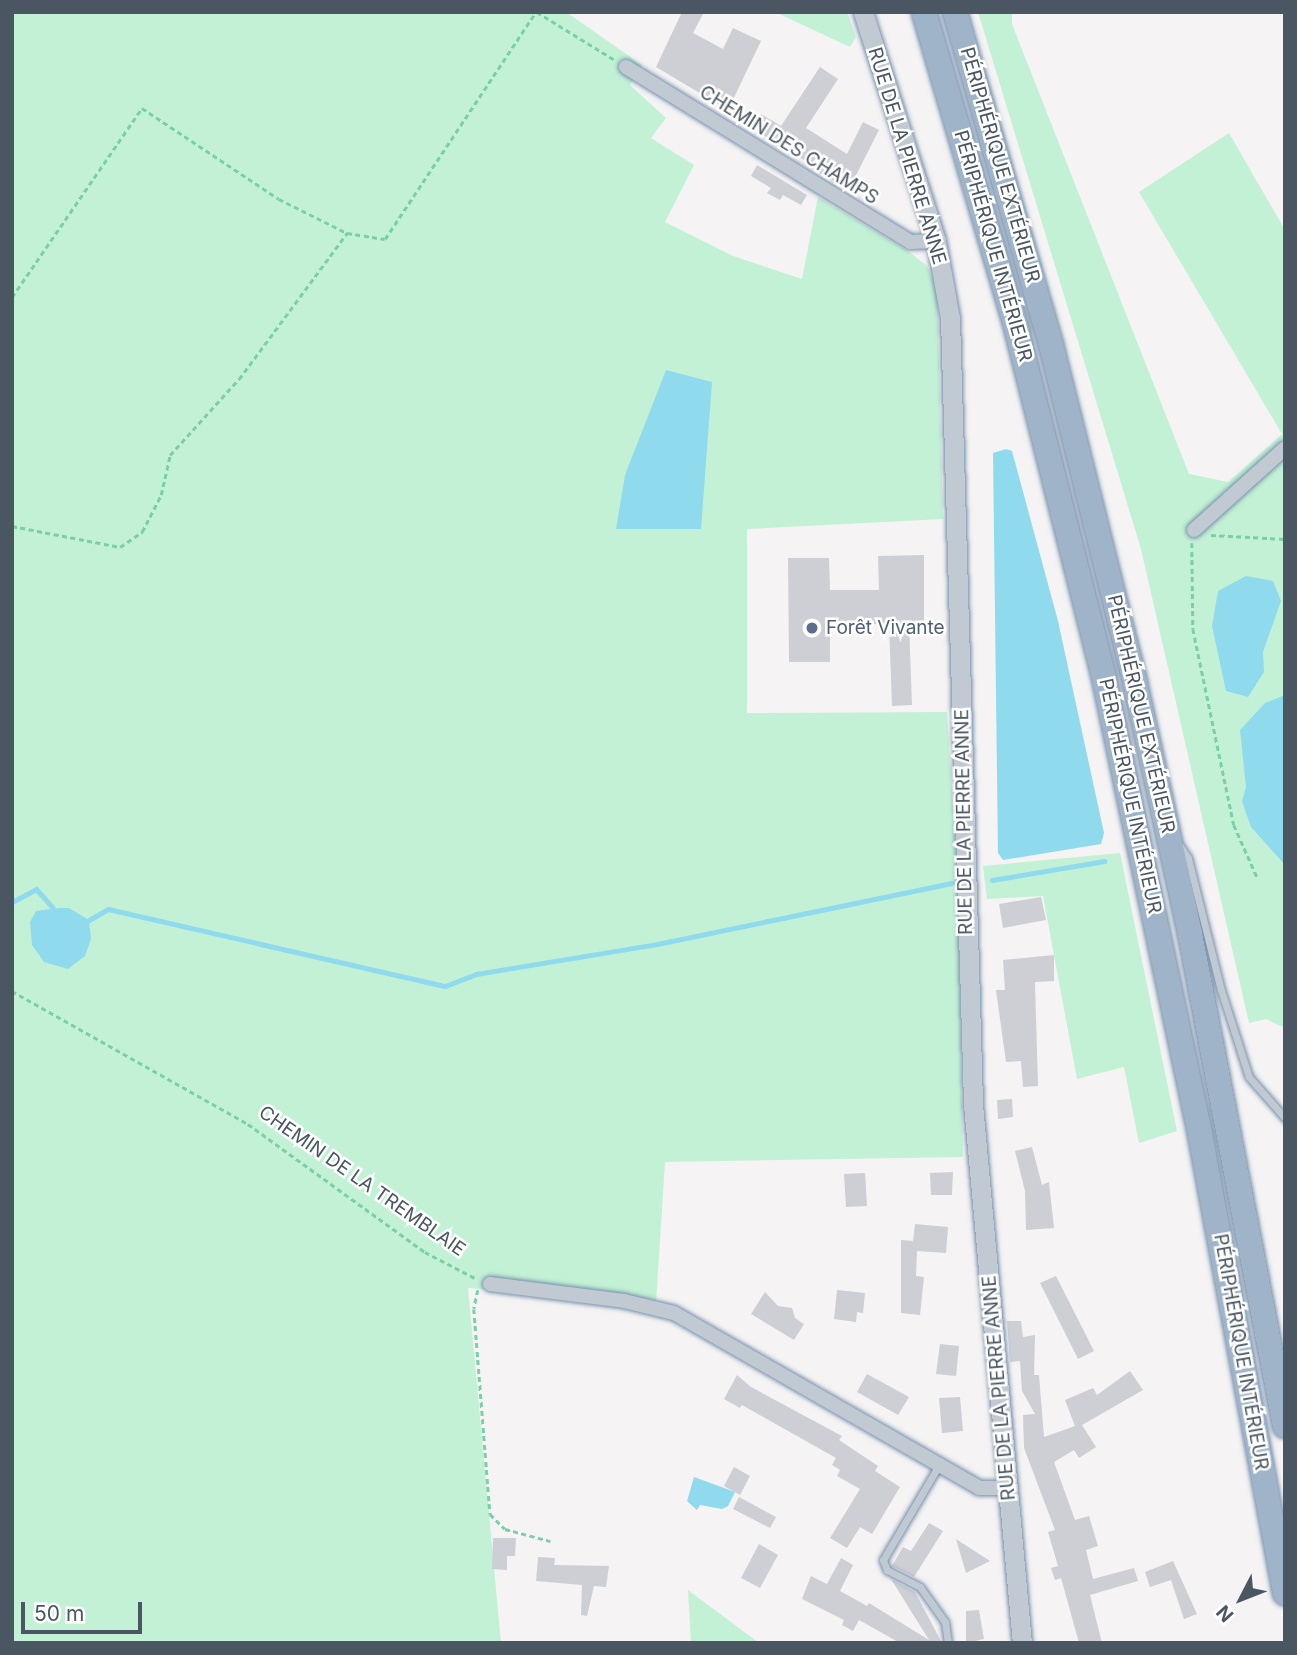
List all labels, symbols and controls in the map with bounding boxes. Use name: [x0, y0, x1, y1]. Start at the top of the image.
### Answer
street label: RUE DE LA PIERRE ANNE: [863, 45, 951, 267]
street label: PÉRIPHÉRIQUE EXTÉRIEUR: [955, 45, 1045, 285]
street label: CHEMIN DES CHAMPS: [695, 81, 883, 209]
street label: PÉRIPHÉRIQUE INTÉRIEUR: [949, 128, 1037, 364]
street label: PÉRIPHÉRIQUE EXTÉRIEUR: [1102, 593, 1180, 835]
place label: Forêt Vivante: [826, 617, 945, 639]
marker: Forêt Vivante: [804, 620, 820, 636]
street label: PÉRIPHÉRIQUE INTÉRIEUR: [1094, 676, 1166, 916]
street label: RUE DE LA PIERRE ANNE: [951, 709, 977, 935]
street label: CHEMIN DE LA TREMBLAIE: [254, 1101, 470, 1261]
street label: PÉRIPHÉRIQUE INTÉRIEUR: [1209, 1232, 1273, 1472]
street label: RUE DE LA PIERRE ANNE: [978, 1275, 1020, 1501]
north arrow: [1206, 1564, 1276, 1634]
scale bar: [24, 1588, 145, 1632]
text: N: [1212, 1600, 1238, 1626]
text: 50 m: [34, 1601, 84, 1626]

